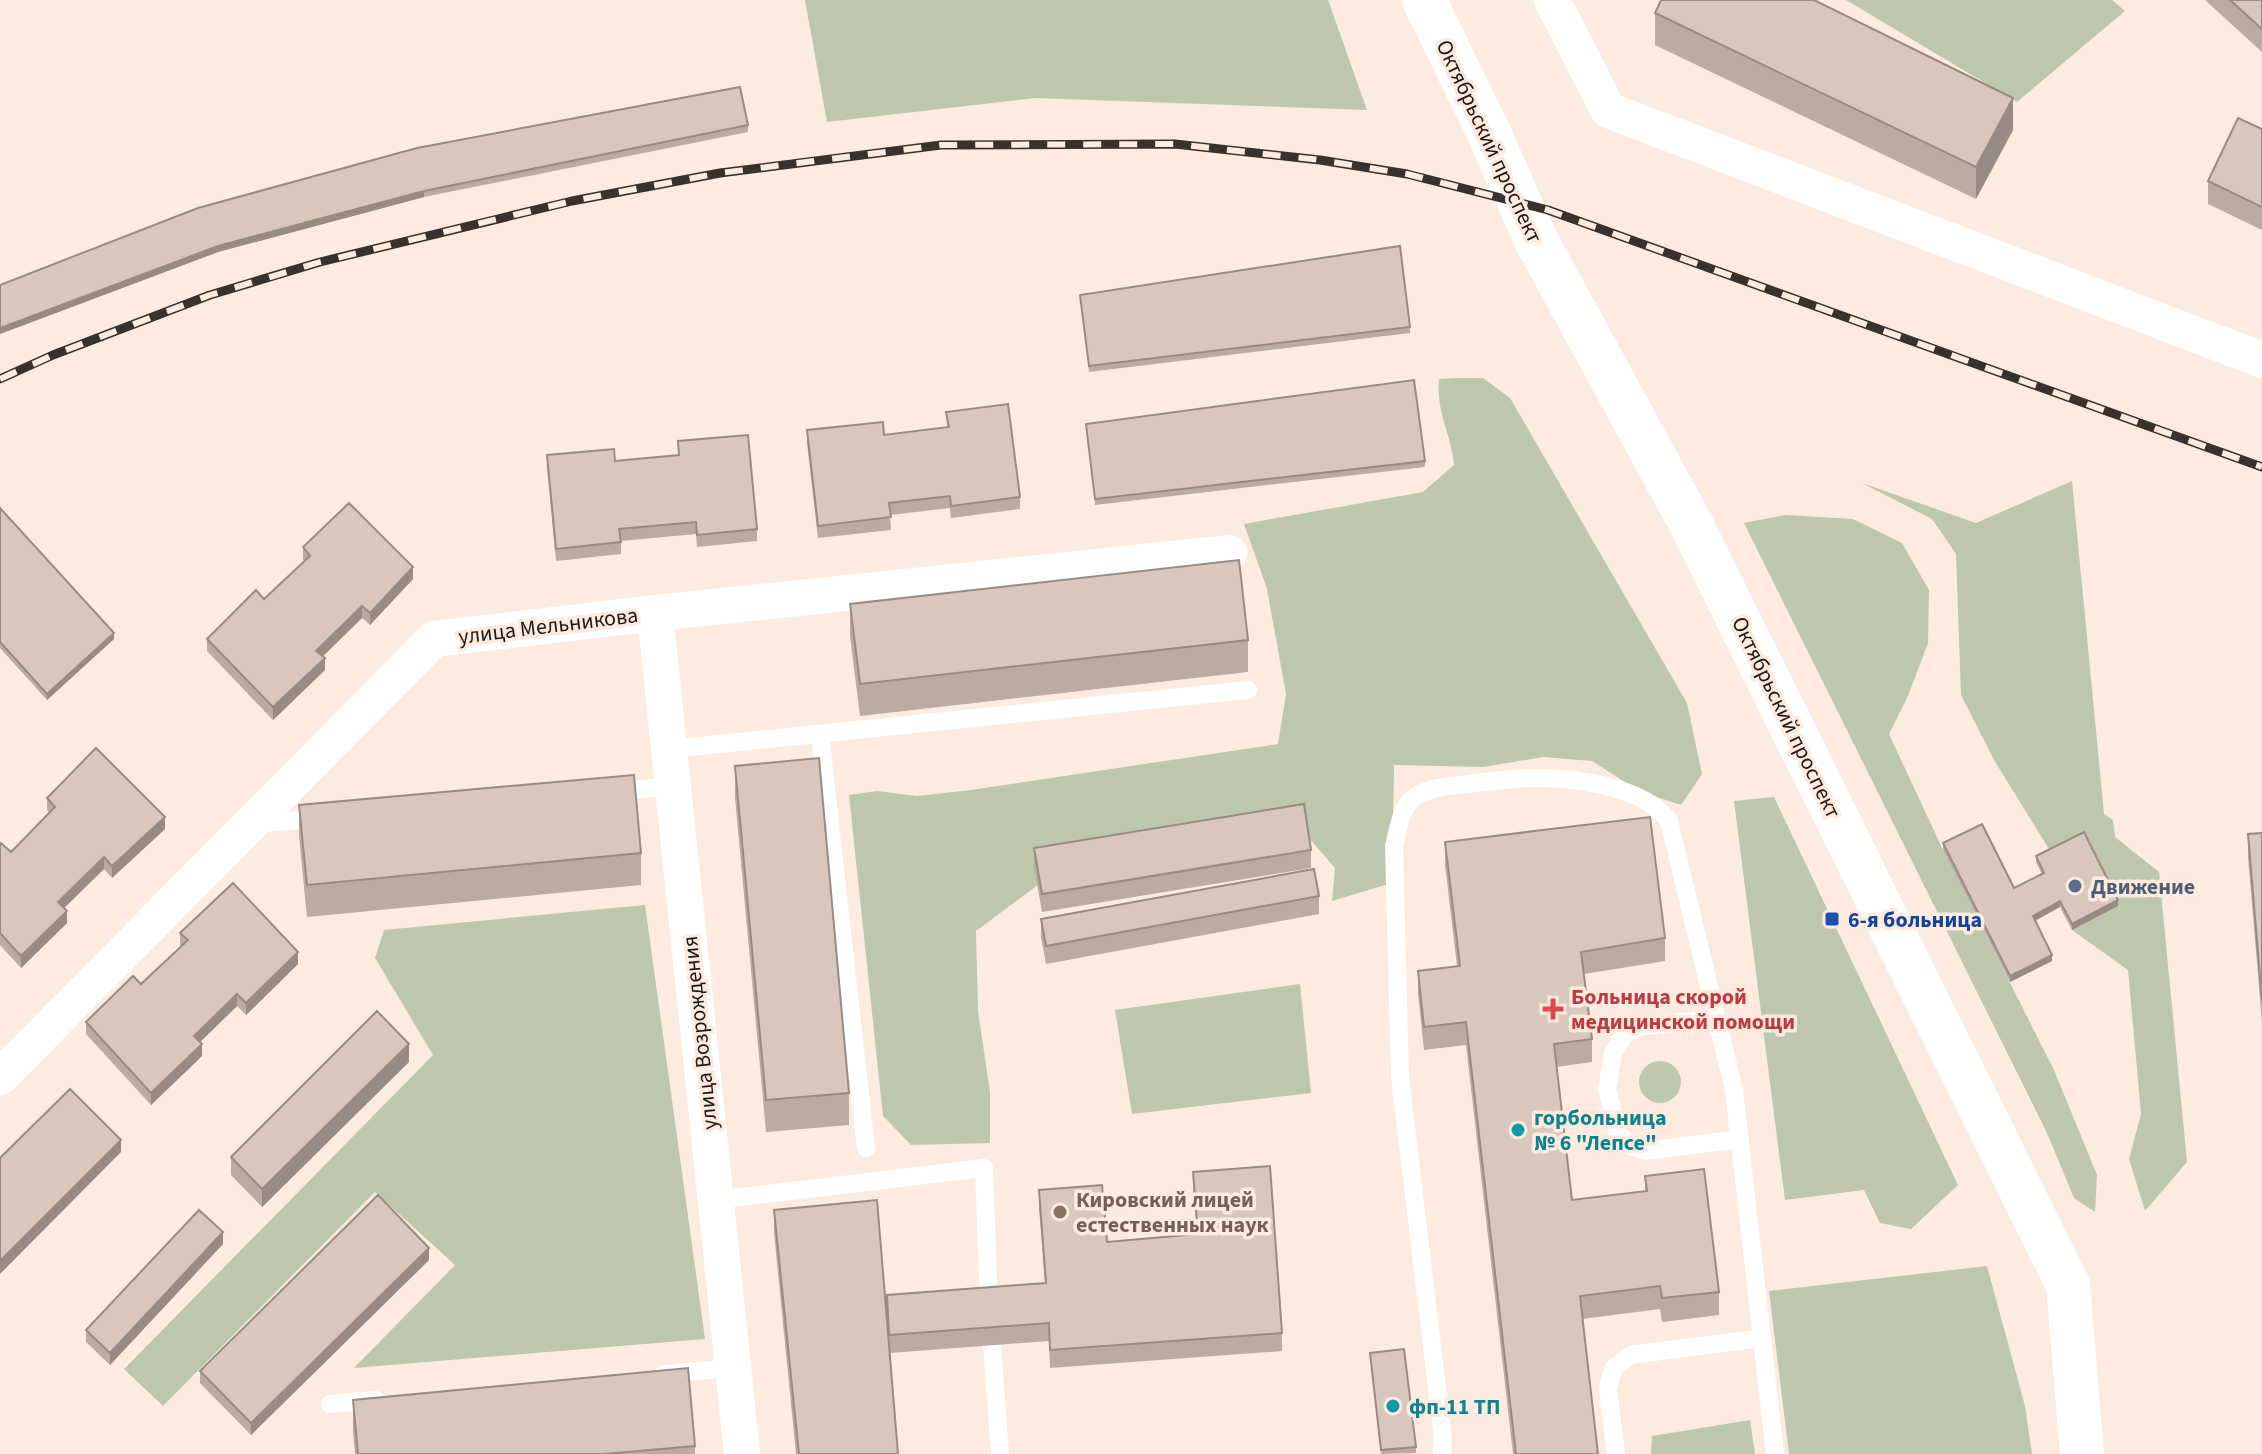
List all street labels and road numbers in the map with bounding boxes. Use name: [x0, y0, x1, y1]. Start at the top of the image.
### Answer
street label: Октябрьский проспект: [1428, 35, 1550, 248]
street label: улица Мельникова: [456, 599, 640, 653]
street label: Октябрьский проспект: [1723, 611, 1849, 824]
street label: улица Возрождения: [674, 934, 726, 1132]

